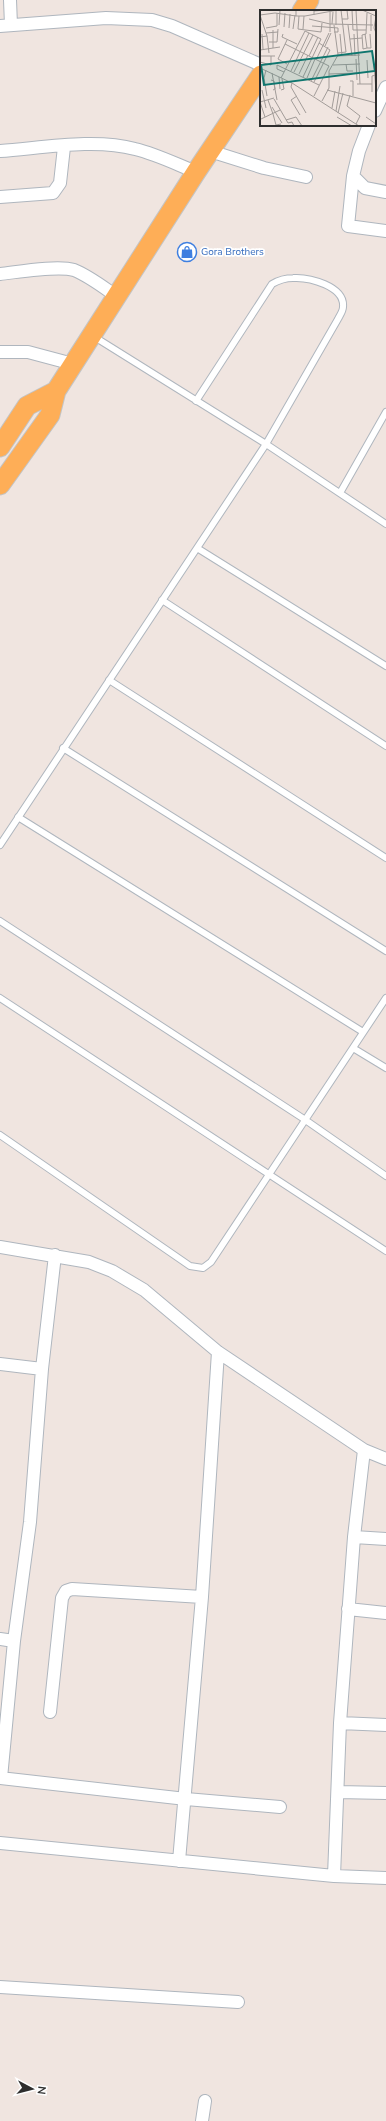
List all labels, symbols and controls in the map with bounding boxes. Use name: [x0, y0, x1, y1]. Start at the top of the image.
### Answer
inset map: [260, 10, 376, 126]
shop icon: Gora Brothers: [176, 241, 198, 263]
place label: Gora Brothers: [201, 245, 264, 259]
north arrow: [12, 2069, 52, 2109]
text: N: [33, 2085, 49, 2095]

